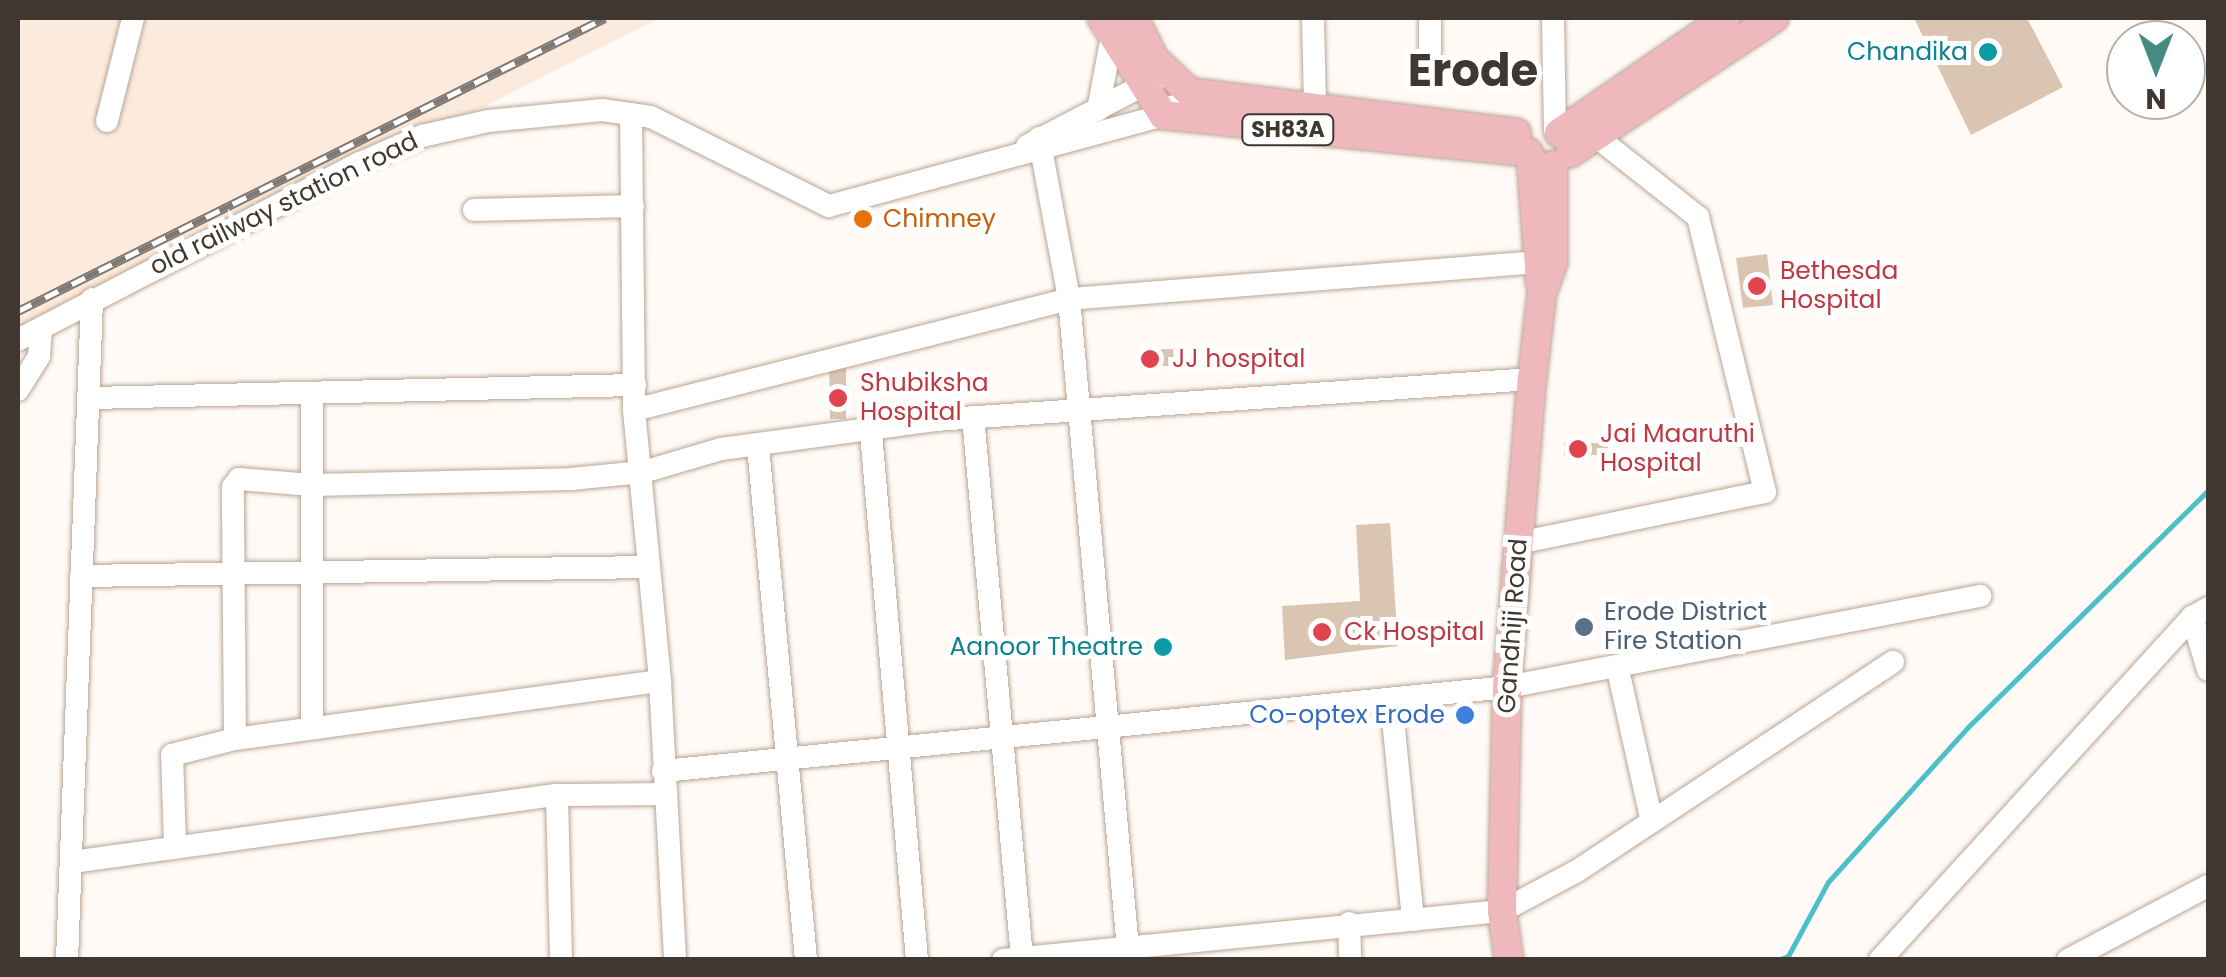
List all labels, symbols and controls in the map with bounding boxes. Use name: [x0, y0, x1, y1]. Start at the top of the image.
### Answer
north arrow: [2106, 20, 2206, 120]
place label: Chandika: [1847, 37, 1968, 67]
marker: Chandika: [1977, 41, 1999, 63]
district label: Erode: [1408, 44, 1538, 98]
text: N: [2145, 79, 2167, 118]
road number: SH83A: [1240, 113, 1336, 147]
street label: old railway station road: [145, 126, 423, 282]
place label: Chimney: [883, 204, 996, 234]
marker: Chimney: [852, 208, 874, 230]
place label: Bethesda Hospital: [1780, 257, 1898, 316]
marker: Bethesda Hospital: [1744, 273, 1770, 299]
place label: JJ hospital: [1172, 344, 1305, 374]
marker: JJ hospital: [1137, 346, 1163, 372]
place label: Shubiksha Hospital: [860, 369, 989, 428]
marker: Shubiksha Hospital: [825, 385, 851, 411]
place label: Jai Maaruthi Hospital: [1600, 420, 1755, 479]
marker: Jai Maaruthi Hospital: [1565, 436, 1591, 462]
street label: Gandhiji Road: [1492, 537, 1534, 715]
place label: Erode District Fire Station: [1604, 598, 1767, 657]
marker: Erode District Fire Station: [1573, 616, 1595, 638]
place label: Ck Hospital: [1344, 617, 1484, 647]
marker: Ck Hospital: [1309, 619, 1335, 645]
place label: Aanoor Theatre: [949, 632, 1143, 662]
marker: Aanoor Theatre: [1152, 636, 1174, 658]
place label: Co-optex Erode: [1249, 700, 1445, 730]
marker: Co-optex Erode: [1454, 704, 1476, 726]

